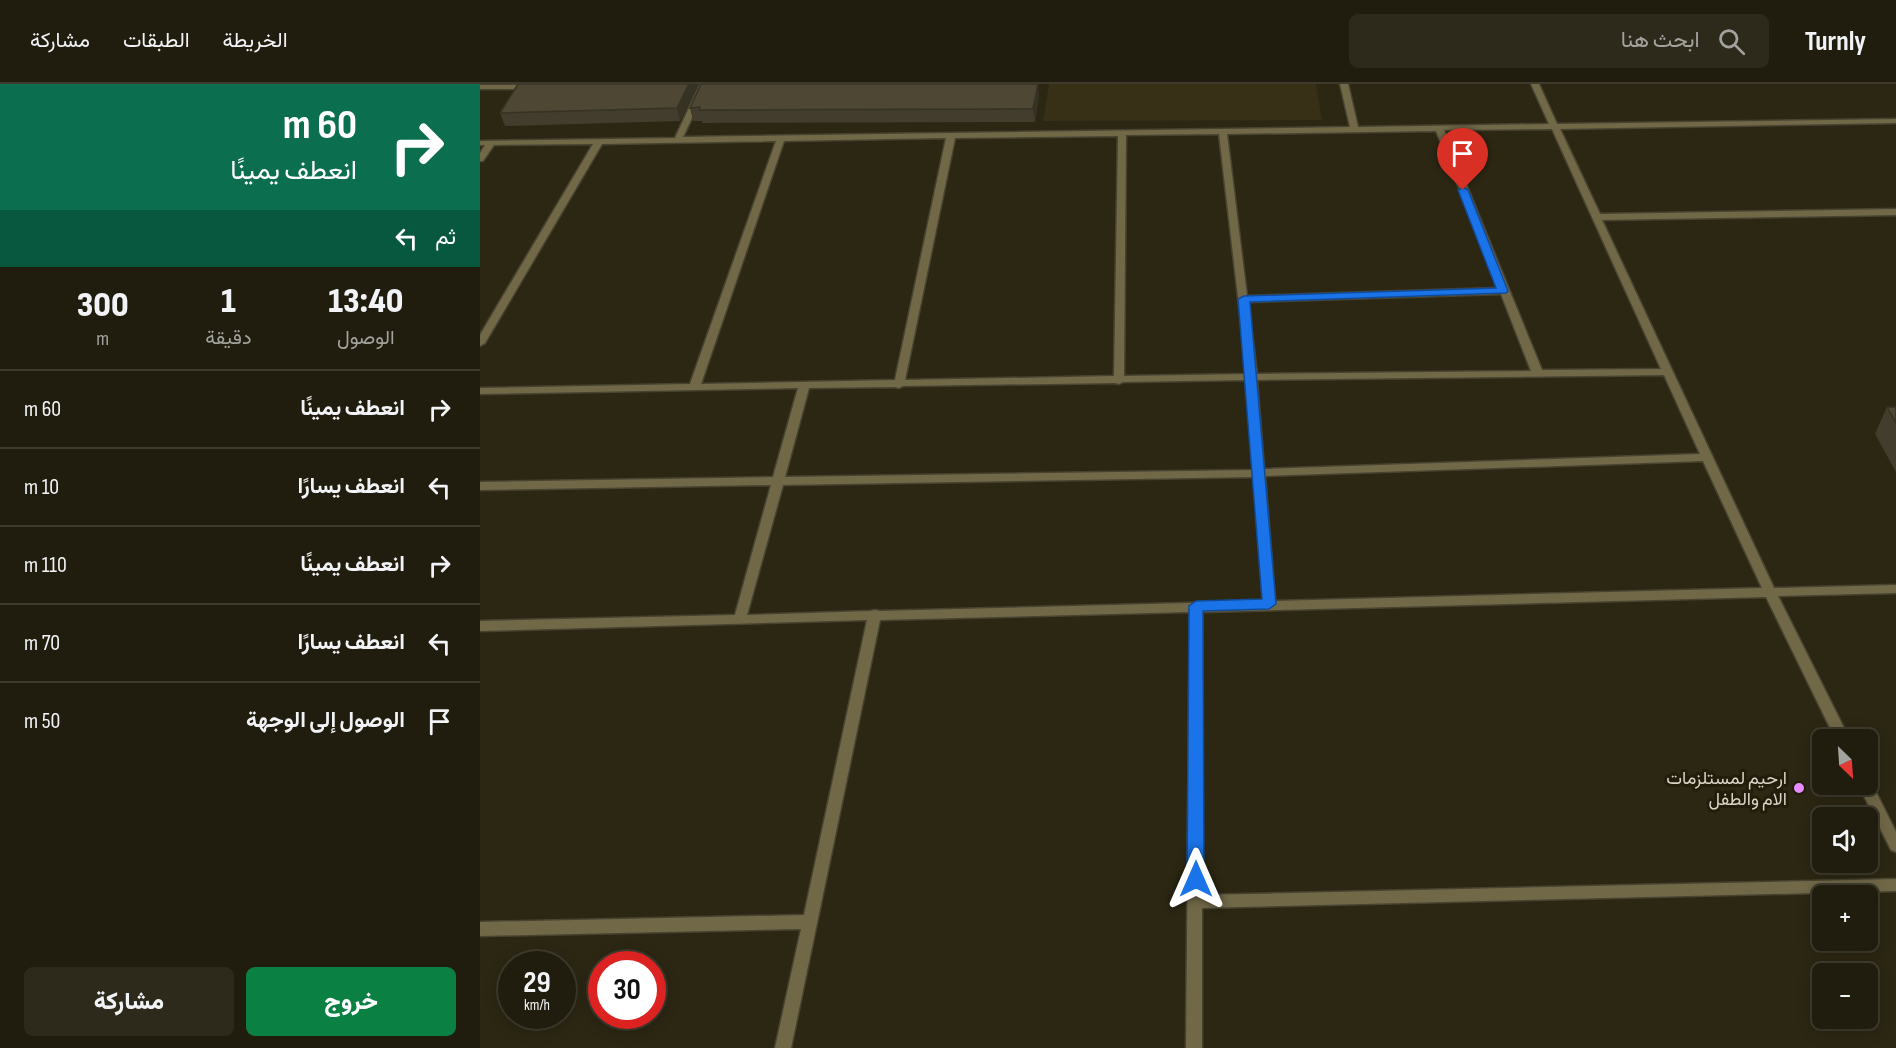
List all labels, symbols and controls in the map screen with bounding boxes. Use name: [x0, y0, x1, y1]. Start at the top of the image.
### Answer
search box: [1349, 14, 1769, 68]
icon: search: [1715, 25, 1748, 58]
text: Turnly: [1805, 25, 1866, 58]
text: ابحث هنا: [1621, 27, 1700, 54]
text: مشاركة: [30, 28, 90, 53]
text: الطبقات: [123, 28, 190, 53]
text: الخريطة: [223, 28, 288, 53]
text: 60 m: [283, 100, 357, 151]
icon: right: [378, 108, 456, 186]
pin: [1437, 128, 1488, 190]
icon: arrive: [1446, 137, 1479, 170]
text: انعطف يمينًا: [230, 155, 357, 187]
icon: left: [390, 222, 423, 255]
text: ثم: [435, 224, 456, 251]
text: 1: [221, 280, 236, 323]
text: 13:40: [328, 280, 403, 323]
text: 300: [77, 284, 129, 327]
text: دقيقة: [205, 326, 252, 350]
text: الوصول: [337, 326, 395, 350]
text: m: [96, 327, 109, 351]
icon: right: [423, 393, 456, 426]
text: انعطف يمينًا: [300, 395, 405, 422]
text: 60 m: [24, 396, 61, 423]
icon: left: [423, 471, 456, 504]
text: انعطف يسارًا: [297, 473, 405, 500]
text: 10 m: [24, 474, 59, 501]
icon: right: [423, 549, 456, 582]
text: انعطف يمينًا: [300, 551, 405, 578]
text: 110 m: [24, 552, 67, 579]
icon: left: [423, 627, 456, 660]
text: انعطف يسارًا: [297, 629, 405, 656]
text: 70 m: [24, 630, 60, 657]
icon: arrive: [423, 705, 456, 738]
text: الوصول إلى الوجهة: [246, 707, 405, 734]
text: 50 m: [24, 708, 60, 735]
north arrow: [1812, 729, 1878, 795]
map controls: [1812, 729, 1878, 1029]
place label: ارحيم لمستلزمات الام والطفل: [1666, 768, 1787, 811]
marker: ارحيم لمستلزمات الام والطفل: [1792, 781, 1806, 795]
button: sound: [1812, 807, 1878, 873]
position arrow: [1164, 847, 1228, 911]
button: +: [1812, 885, 1878, 951]
speed limit sign: 30: [588, 951, 666, 1029]
button: −: [1812, 963, 1878, 1029]
text: 29: [523, 965, 551, 1001]
button: مشاركة: [24, 967, 234, 1036]
button: خروج: [246, 967, 456, 1036]
text: km/h: [524, 996, 550, 1015]

